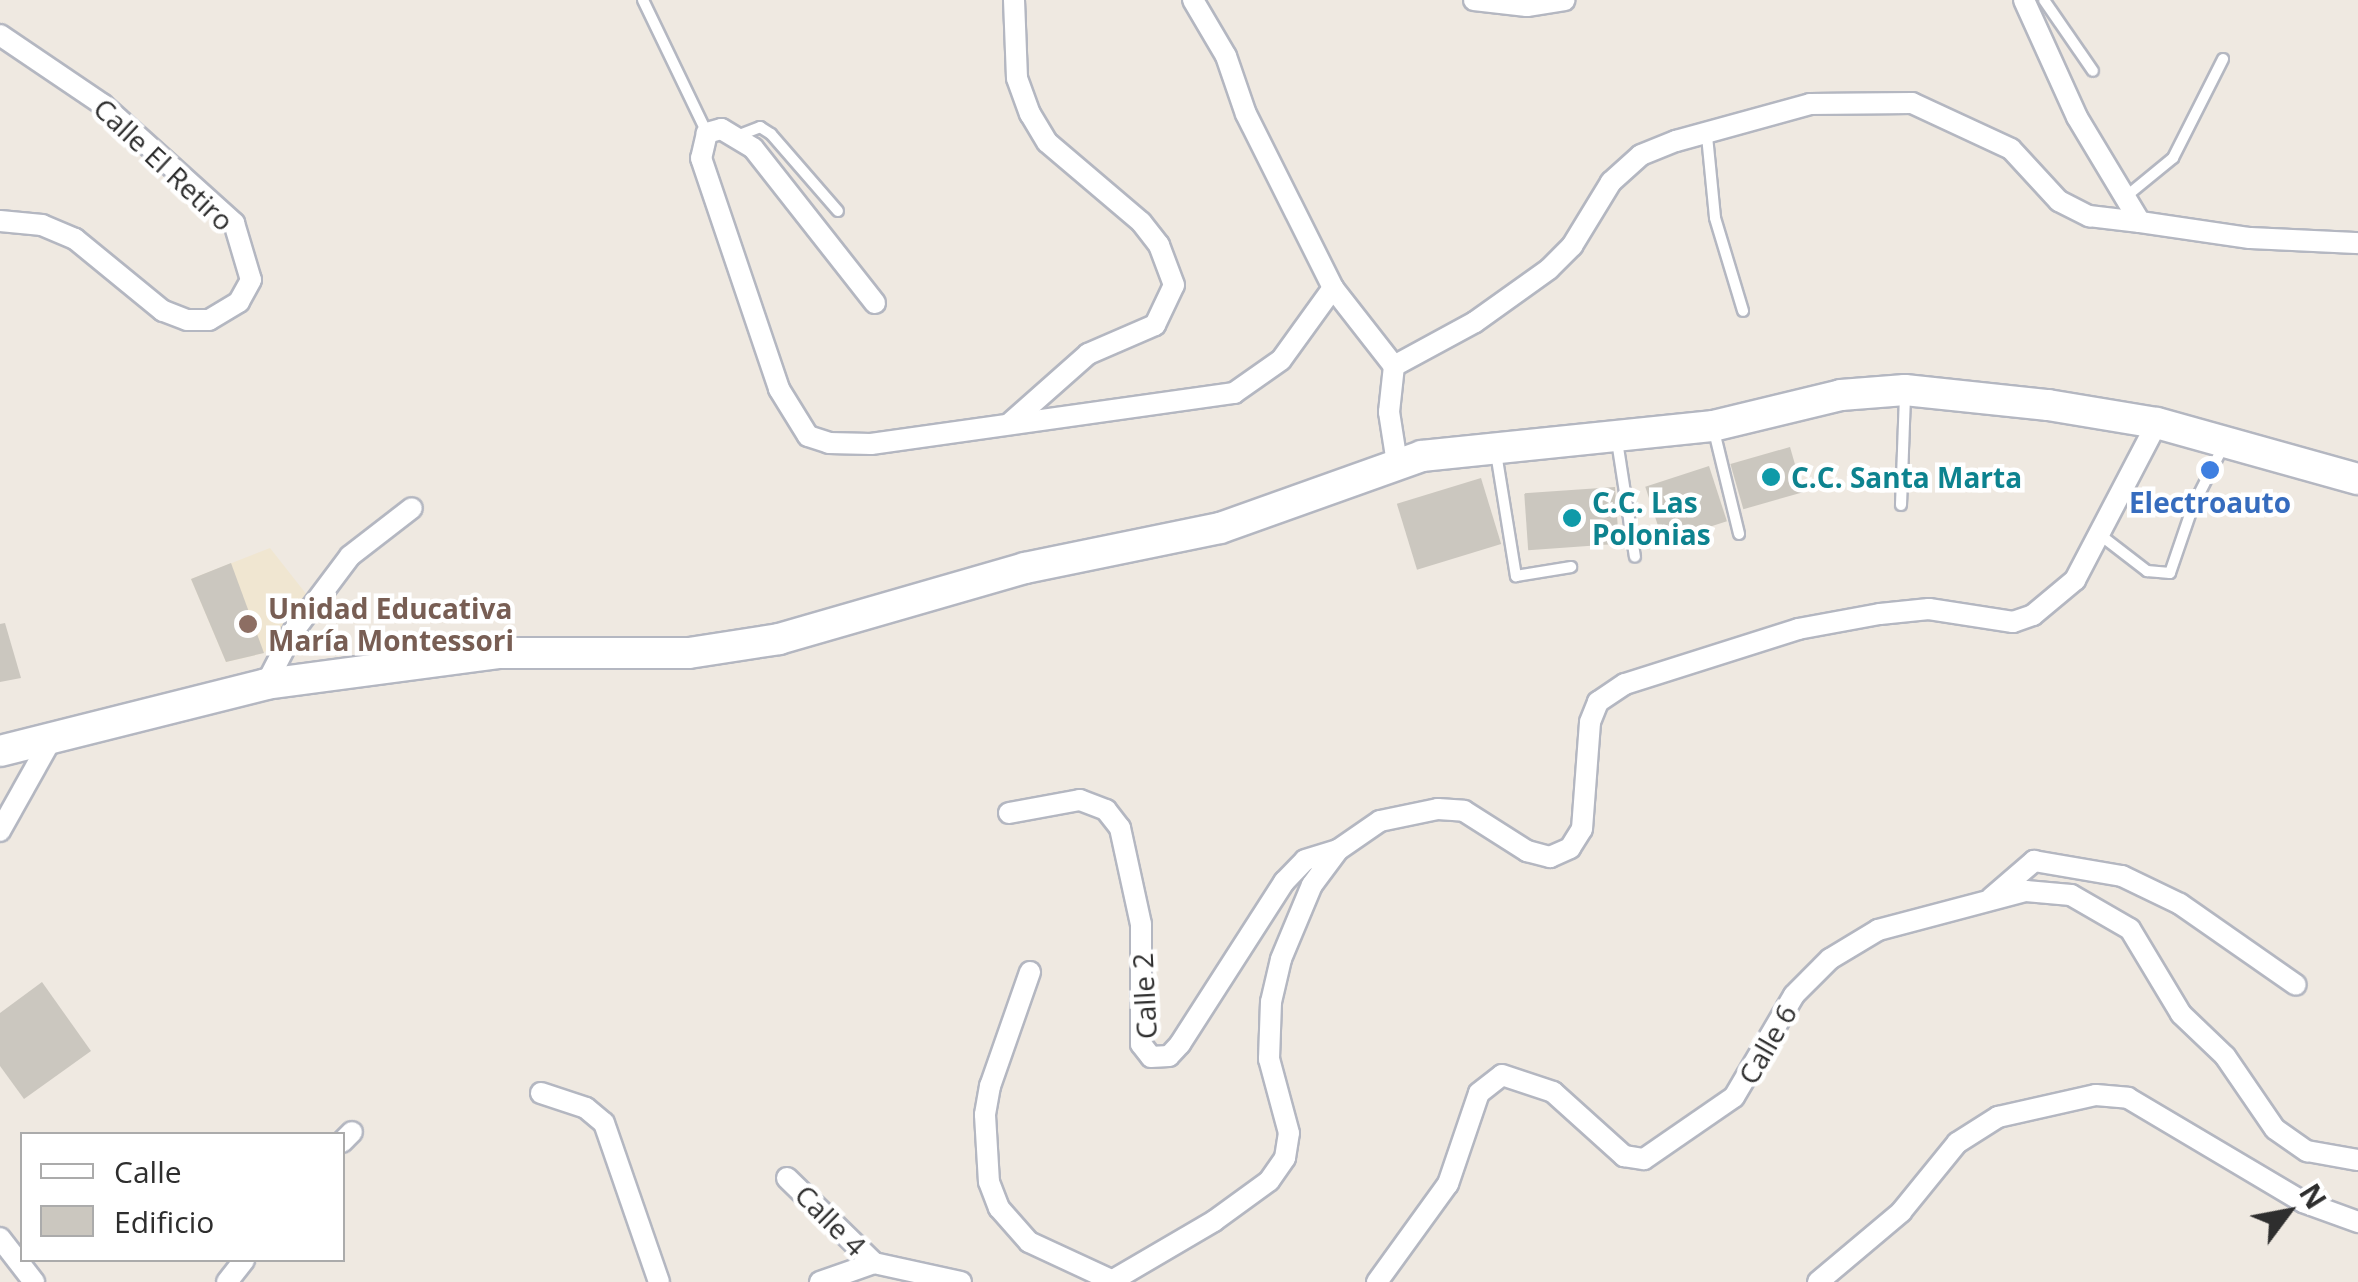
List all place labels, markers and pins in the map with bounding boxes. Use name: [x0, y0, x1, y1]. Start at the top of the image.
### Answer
marker: Electroauto: [2199, 459, 2221, 481]
place label: C.C. Santa Marta: [1791, 460, 2022, 494]
marker: C.C. Santa Marta: [1760, 466, 1782, 488]
place label: C.C. Las Polonias: [1592, 485, 1711, 551]
place label: Electroauto: [2129, 485, 2291, 519]
marker: C.C. Las Polonias: [1561, 507, 1583, 529]
place label: Unidad Educativa María Montessori: [268, 591, 514, 657]
marker: Unidad Educativa María Montessori: [237, 613, 259, 635]

